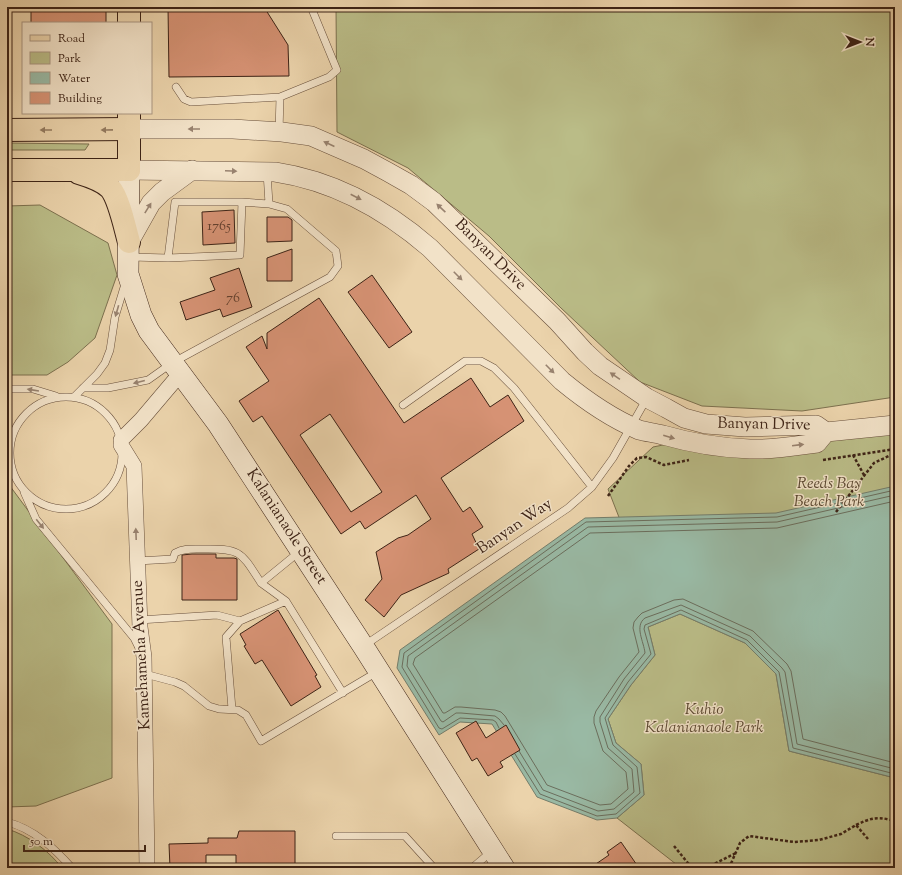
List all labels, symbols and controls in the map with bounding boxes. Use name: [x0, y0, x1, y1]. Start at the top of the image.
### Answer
legend: [22, 22, 152, 114]
north arrow: [840, 22, 880, 62]
text: Road: [58, 30, 85, 48]
text: N: [861, 37, 877, 47]
text: Park: [58, 50, 81, 68]
text: Water: [58, 70, 91, 88]
text: Building: [58, 90, 102, 108]
one-way arrow: [101, 126, 113, 133]
one-way arrow: [187, 126, 200, 132]
one-way arrow: [39, 127, 52, 133]
one-way arrow: [323, 141, 334, 147]
one-way arrow: [225, 168, 238, 174]
one-way arrow: [350, 194, 362, 200]
one-way arrow: [144, 203, 152, 213]
one-way arrow: [436, 203, 446, 213]
street label: Banyan Drive: [449, 214, 531, 296]
house number: 1765: [207, 217, 231, 237]
one-way arrow: [454, 271, 463, 281]
house number: 76: [226, 289, 240, 309]
one-way arrow: [114, 306, 120, 318]
one-way arrow: [545, 364, 555, 374]
one-way arrow: [610, 372, 620, 380]
one-way arrow: [133, 380, 145, 386]
one-way arrow: [27, 387, 39, 393]
street label: Banyan Drive: [717, 413, 811, 437]
one-way arrow: [663, 434, 675, 440]
one-way arrow: [792, 442, 804, 448]
street label: Kalanianaole Street: [240, 465, 332, 590]
park label: Reeds Bay Beach Park: [794, 473, 864, 514]
street label: Banyan Way: [473, 493, 557, 561]
one-way arrow: [36, 519, 45, 530]
one-way arrow: [133, 528, 140, 540]
street label: Kamehameha Avenue: [127, 579, 157, 731]
park label: Kuhio Kalanianaole Park: [645, 699, 763, 740]
scale bar: [24, 827, 145, 853]
text: 50 m: [29, 833, 53, 851]

